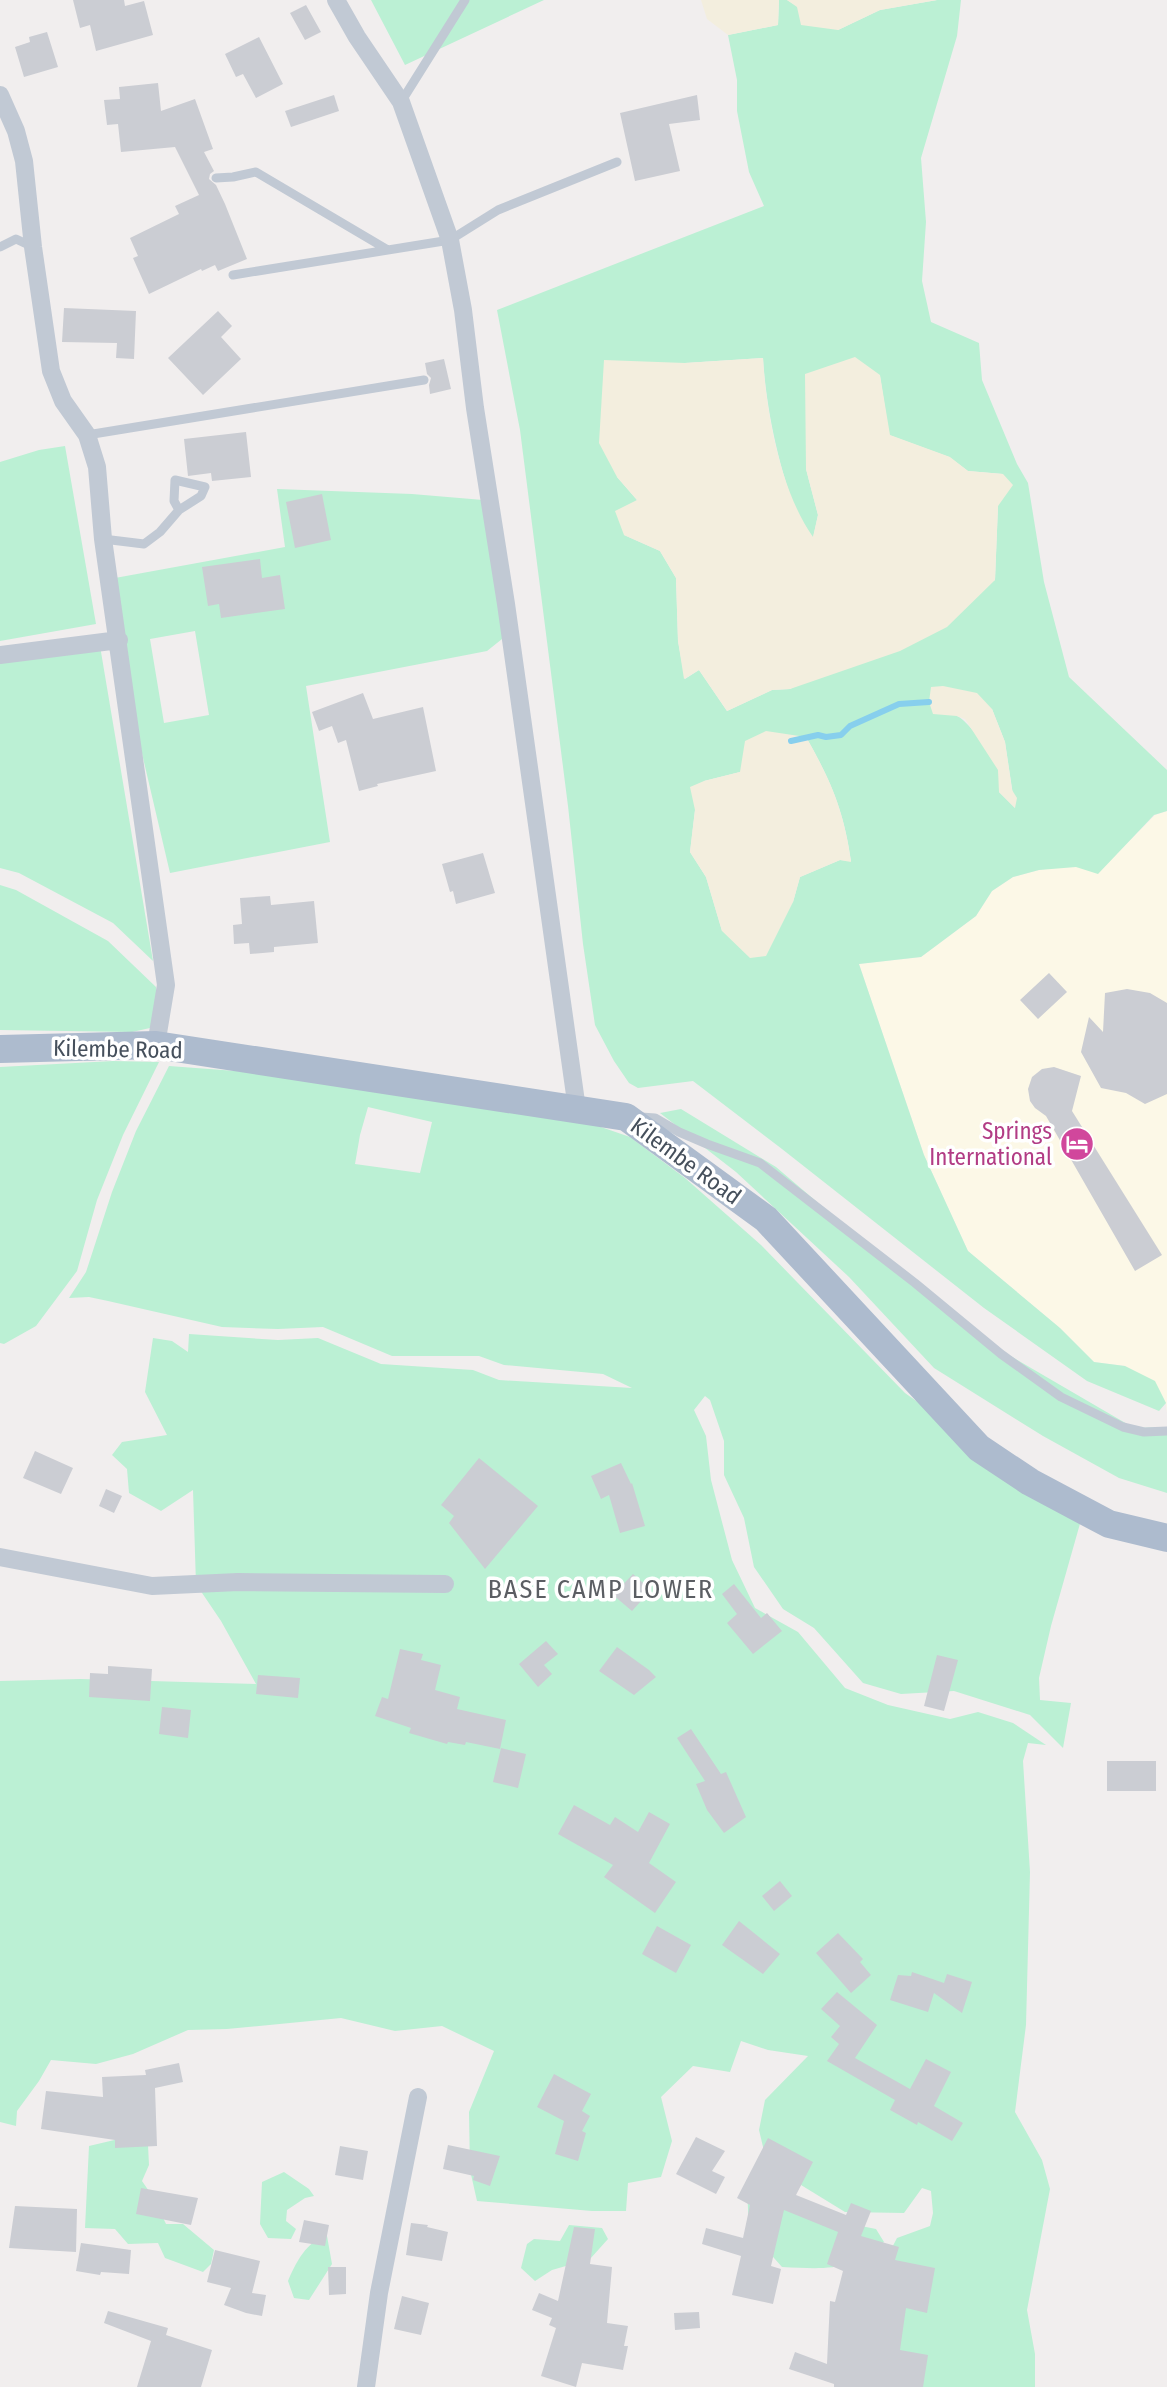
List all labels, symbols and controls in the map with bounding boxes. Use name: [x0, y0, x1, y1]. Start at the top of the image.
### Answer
street label: Kilembe Road: [53, 1034, 183, 1064]
street label: Kilembe Road: [625, 1112, 747, 1210]
place label: Springs International: [929, 1117, 1052, 1171]
hotel icon: Springs International: [1058, 1125, 1096, 1163]
district label: BASE CAMP LOWER: [488, 1574, 714, 1605]

